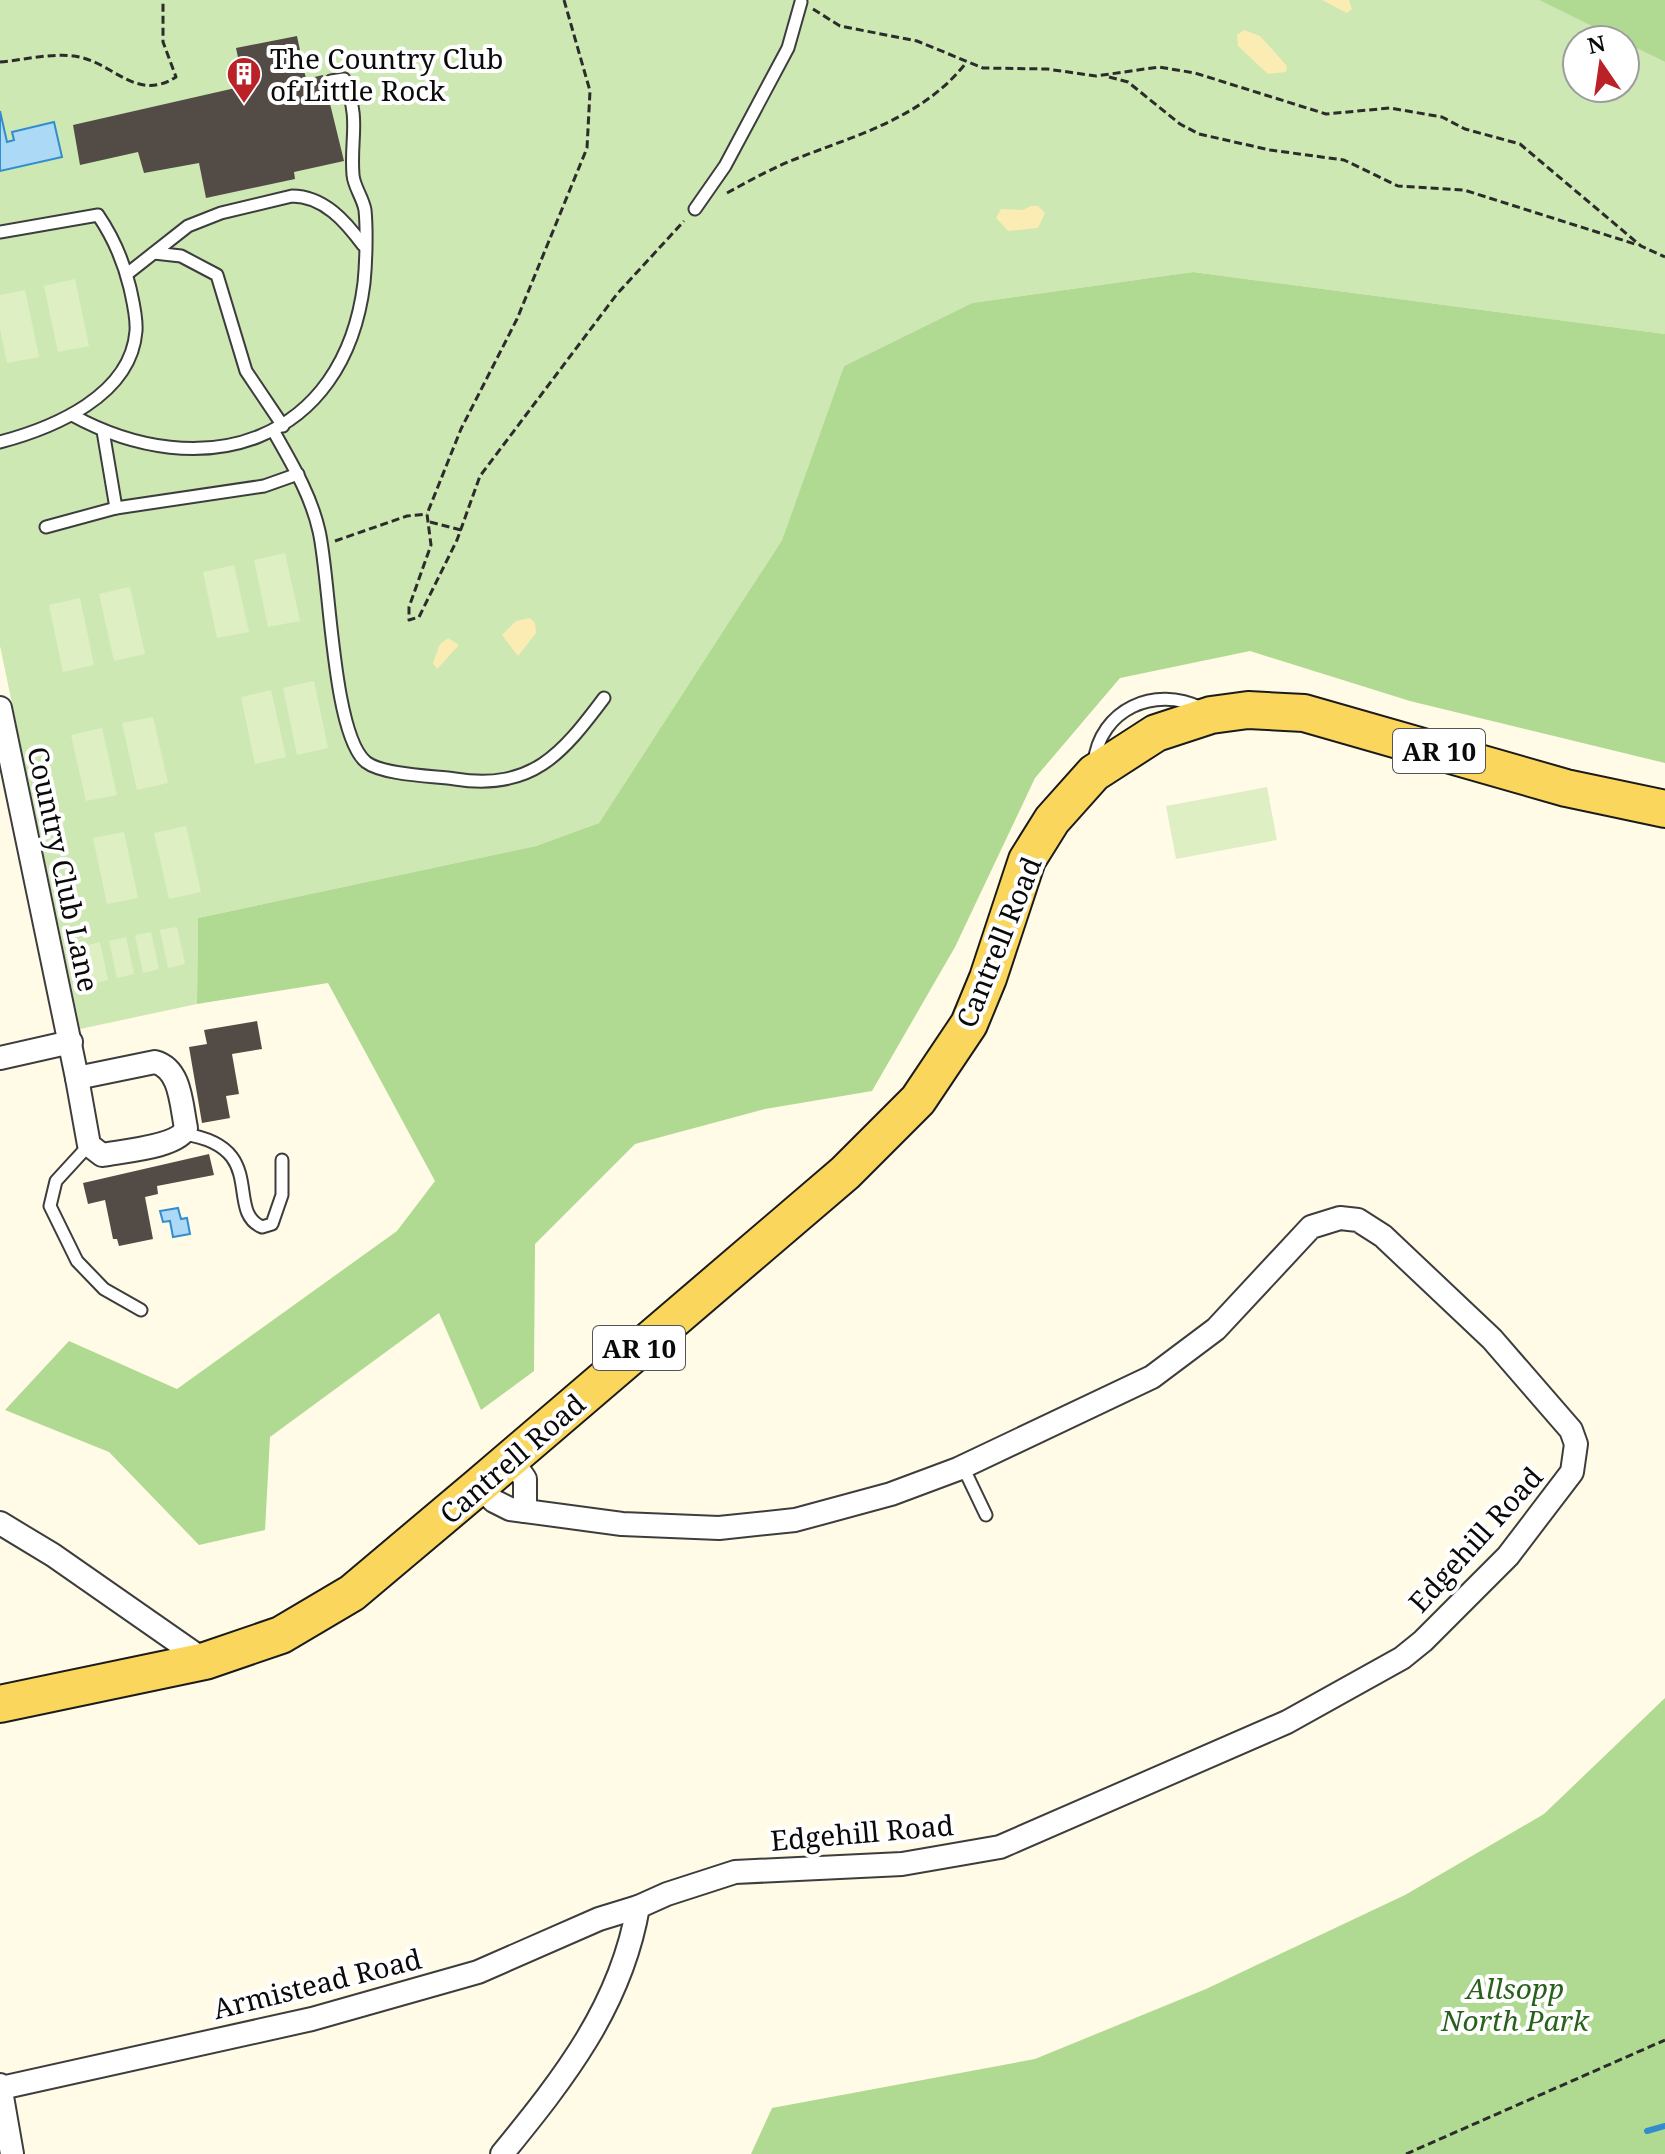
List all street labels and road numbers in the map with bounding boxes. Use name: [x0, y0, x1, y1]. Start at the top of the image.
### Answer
road number: AR 10: [1393, 729, 1485, 773]
street label: Country Club Lane: [19, 743, 109, 995]
street label: Cantrell Road: [946, 851, 1050, 1033]
road number: AR 10: [593, 1326, 685, 1370]
street label: Cantrell Road: [431, 1384, 593, 1532]
street label: Edgehill Road: [1399, 1458, 1551, 1620]
street label: Edgehill Road: [769, 1805, 955, 1859]
street label: Armistead Road: [209, 1939, 425, 2027]

